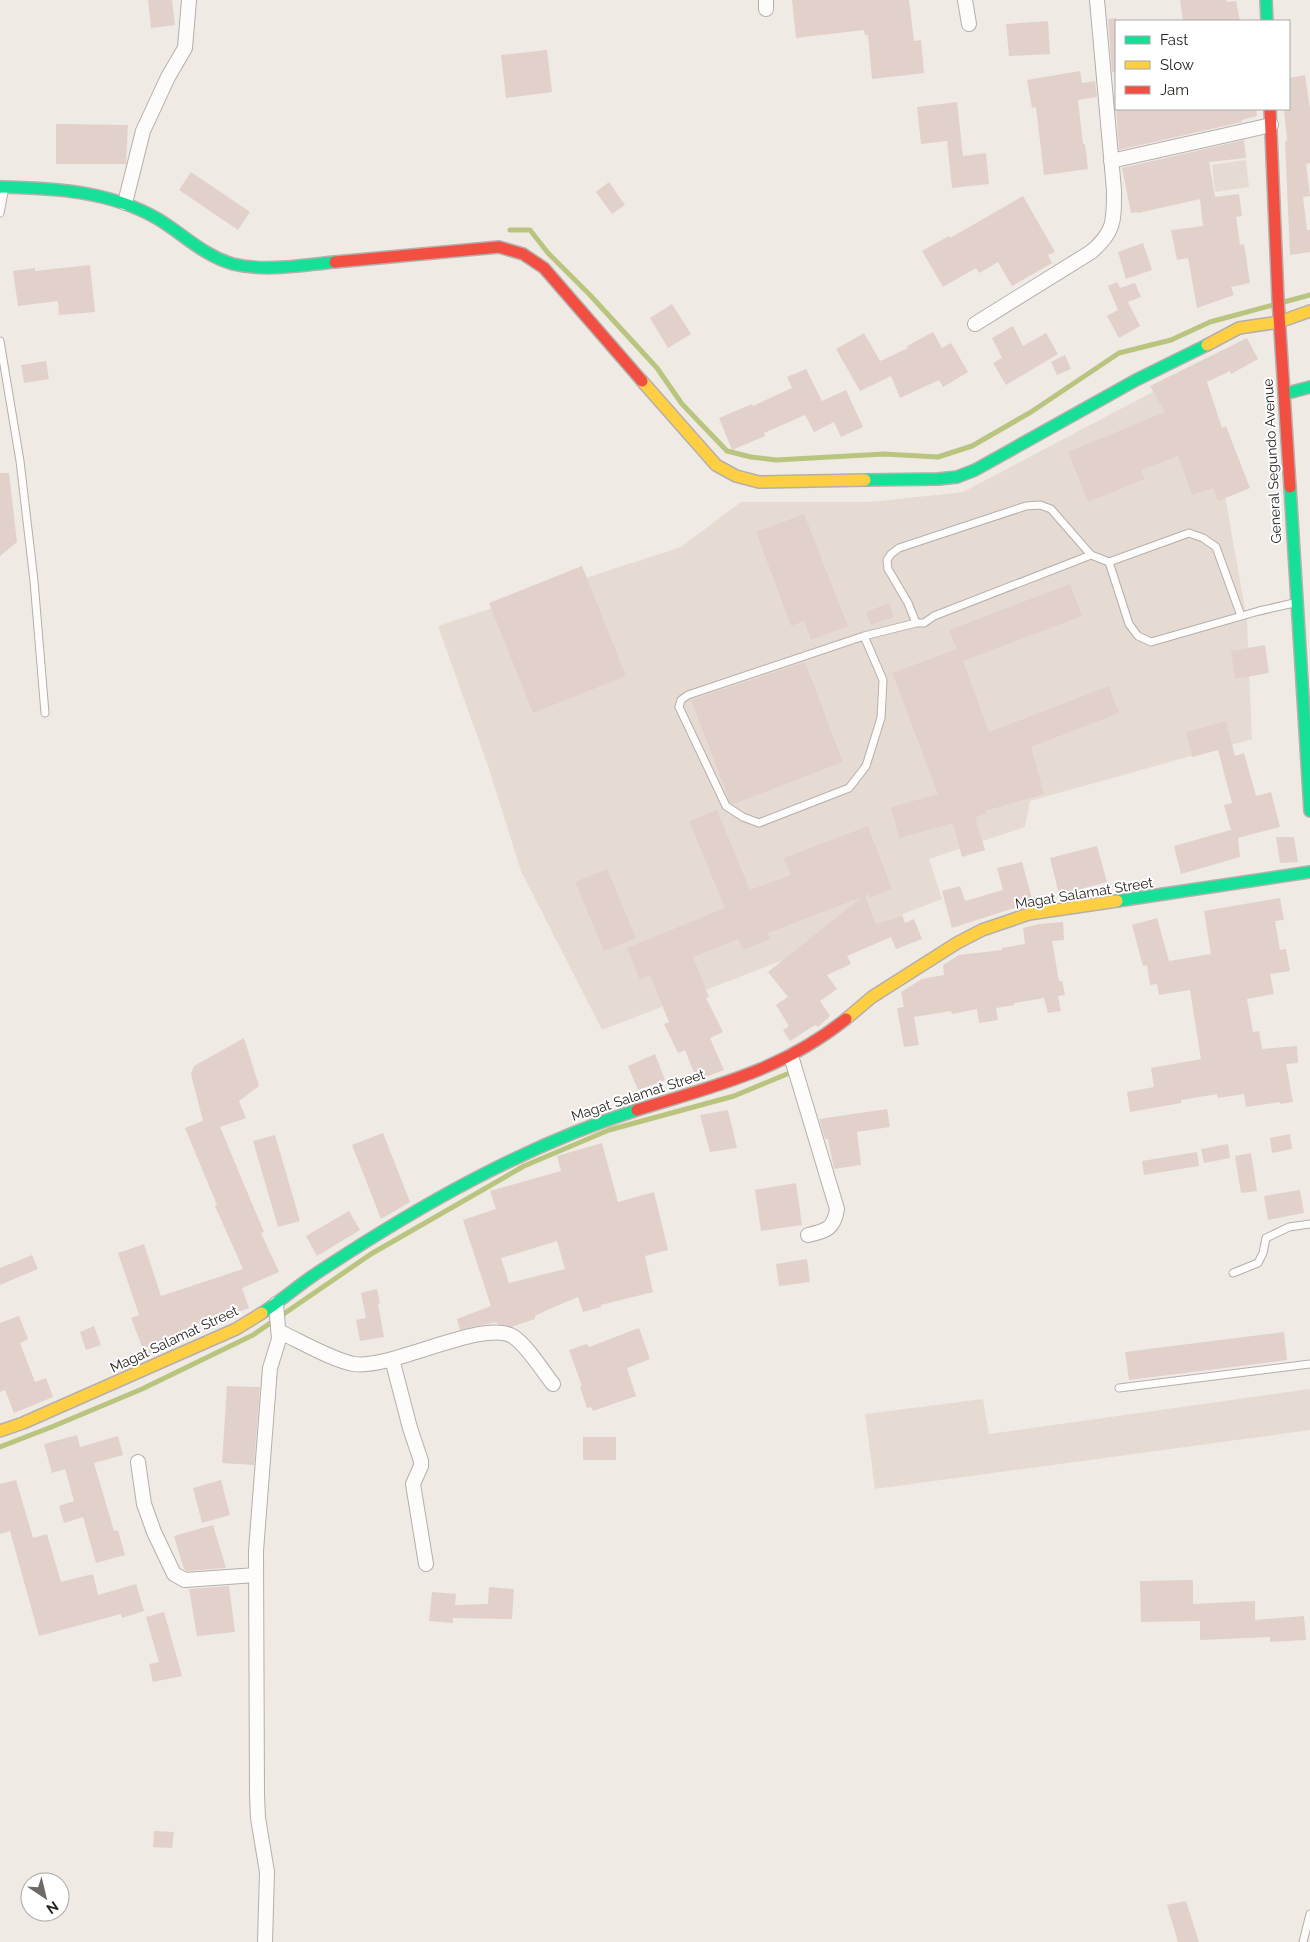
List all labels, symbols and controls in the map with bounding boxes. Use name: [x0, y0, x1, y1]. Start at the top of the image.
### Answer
legend: [1115, 20, 1290, 110]
text: Fast: [1160, 31, 1188, 49]
text: Slow: [1160, 56, 1194, 74]
text: Jam: [1160, 81, 1189, 99]
street label: General Segundo Avenue: [1260, 378, 1284, 544]
street label: Magat Salamat Street: [1014, 874, 1154, 912]
street label: Magat Salamat Street: [569, 1066, 707, 1124]
street label: Magat Salamat Street: [107, 1302, 241, 1376]
north arrow: [20, 1872, 70, 1922]
text: N: [43, 1898, 61, 1917]

